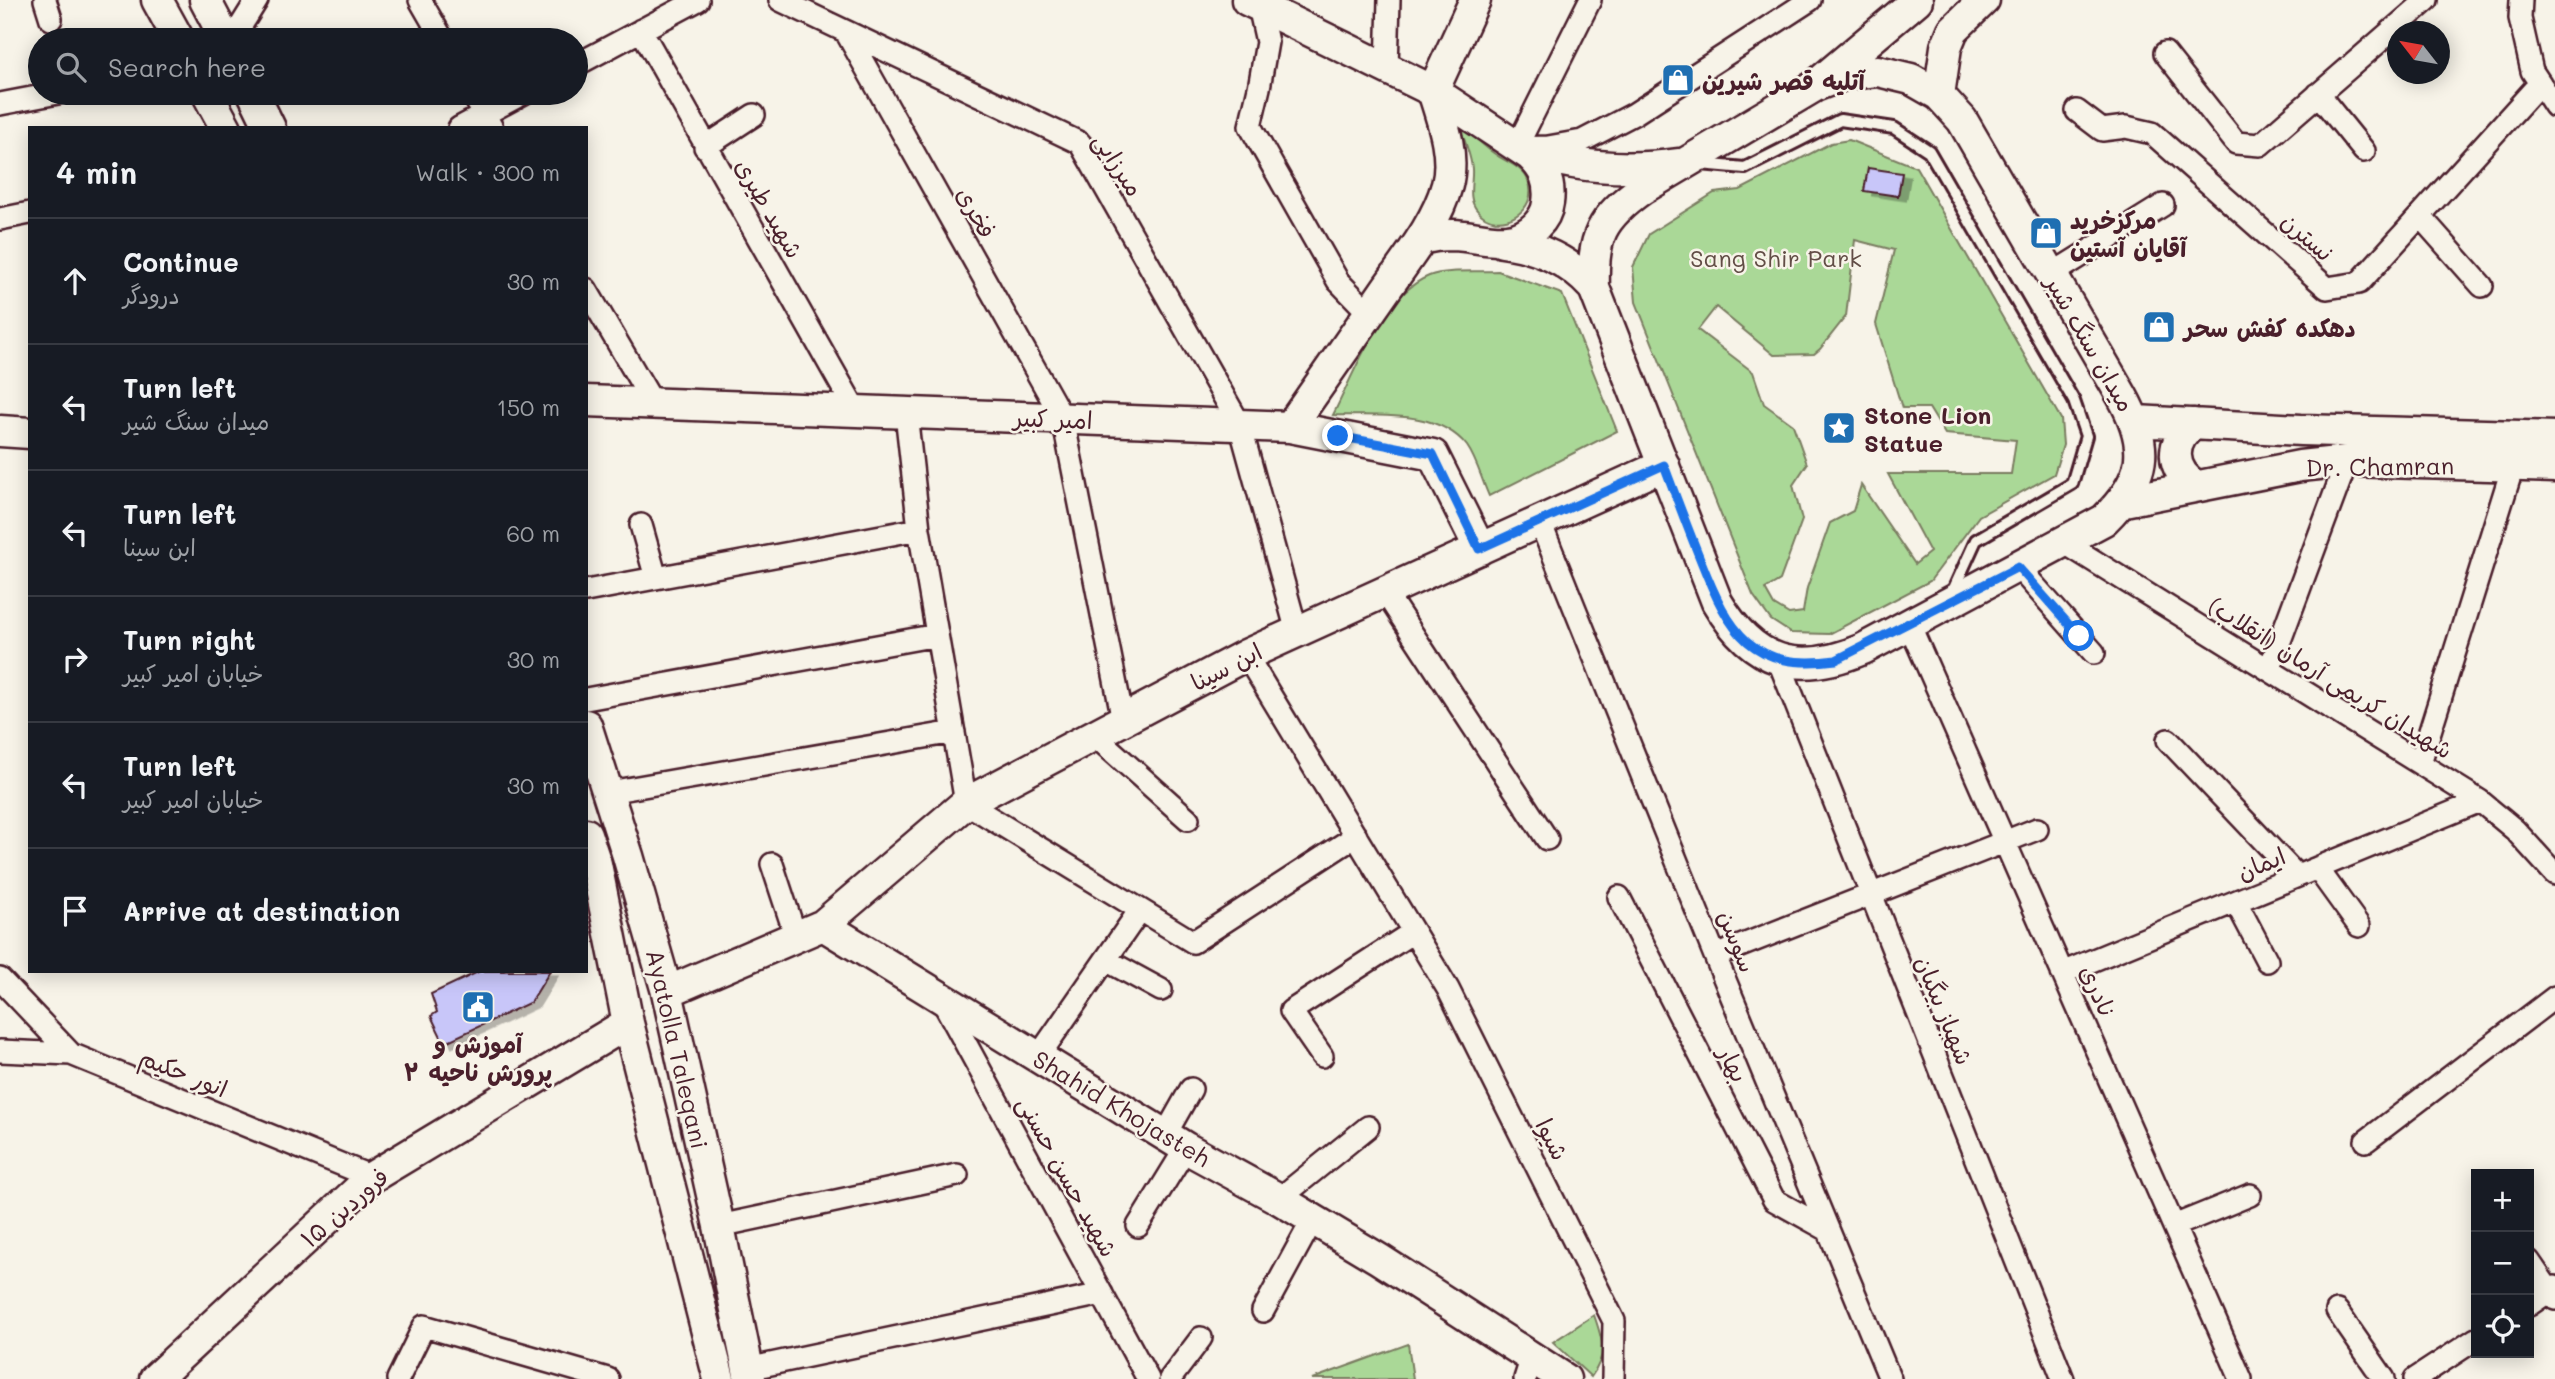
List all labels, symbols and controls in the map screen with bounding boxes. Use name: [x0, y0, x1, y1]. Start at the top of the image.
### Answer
north arrow: [2387, 21, 2450, 84]
search box: [28, 28, 588, 105]
icon: search: [52, 48, 90, 86]
text: Search here: [108, 50, 266, 84]
shop icon: آتلیه قصر شیرین: [1659, 61, 1697, 99]
place label: آتلیه قصر شیرین: [1702, 65, 1866, 96]
street label: میرزایی: [1086, 126, 1151, 202]
text: 4 min: [56, 152, 137, 192]
street label: شهید طیری: [729, 153, 811, 263]
text: Walk · 300 m: [415, 157, 560, 187]
street label: فخری: [950, 181, 1004, 243]
place label: مرکزخرید آقایان آستین: [2070, 204, 2188, 263]
street label: نسترن: [2275, 205, 2341, 267]
shop icon: مرکزخرید آقایان آستین: [2027, 214, 2065, 252]
park label: Sang Shir Park: [1690, 242, 1862, 273]
text: Continue: [123, 245, 239, 279]
icon: ahead: [56, 262, 94, 300]
text: 30 m: [507, 266, 560, 296]
street label: میدان سنگ شیر: [2038, 267, 2143, 417]
text: درودگر: [123, 280, 180, 310]
shop icon: دهکده کفش سحر: [2140, 308, 2178, 346]
place label: دهکده کفش سحر: [2182, 312, 2356, 343]
text: Turn left: [123, 371, 236, 405]
icon: left: [56, 388, 94, 426]
text: 150 m: [496, 392, 560, 422]
place label: Stone Lion Statue: [1864, 399, 1991, 458]
street label: امیر کبیر: [1011, 401, 1093, 435]
text: میدان سنگ شیر: [123, 406, 269, 436]
place icon: Stone Lion Statue: [1820, 409, 1858, 447]
route end: [1322, 420, 1353, 451]
street label: Dr. Chamran: [2306, 449, 2454, 483]
text: Turn left: [123, 497, 236, 531]
icon: left: [56, 514, 94, 552]
text: 60 m: [506, 518, 560, 548]
text: ابن سینا: [123, 532, 196, 562]
street label: شهیدان کریمی آرمان (انقلاب): [2202, 589, 2459, 766]
route start: [2063, 620, 2094, 651]
text: Turn right: [123, 623, 256, 657]
street label: ابن سینا: [1185, 635, 1267, 697]
icon: right: [56, 640, 94, 678]
text: 30 m: [507, 644, 560, 674]
text: خیابان امیر کبیر: [123, 658, 263, 688]
text: Turn left: [123, 749, 236, 783]
icon: left: [56, 766, 94, 804]
text: 30 m: [507, 770, 560, 800]
text: خیابان امیر کبیر: [123, 784, 263, 814]
street label: ایمان: [2232, 839, 2290, 887]
icon: arrive: [56, 892, 94, 930]
text: Arrive at destination: [123, 894, 400, 928]
street label: سوسن: [1711, 905, 1764, 977]
street label: Ayatolla Taleqani: [640, 946, 716, 1152]
street label: شهباز بیگیان: [1909, 951, 1981, 1069]
street label: نادری: [2074, 960, 2124, 1022]
public building icon: آموزش و پرورش ناحیه ۲: [459, 988, 497, 1026]
place label: آموزش و پرورش ناحیه ۲: [404, 1028, 552, 1088]
street label: بهار: [1711, 1039, 1756, 1087]
street label: انور حکیم: [134, 1040, 232, 1107]
street label: Shahid Khojasteh: [1028, 1043, 1216, 1173]
street label: شهید حسن حسنی: [1010, 1090, 1125, 1262]
street label: شیوا: [1529, 1113, 1576, 1165]
street label: ۱۵ فروردین: [294, 1160, 394, 1254]
map controls: [2471, 1169, 2534, 1358]
button: +: [2471, 1169, 2534, 1232]
button: −: [2471, 1232, 2534, 1295]
button: locate: [2471, 1295, 2534, 1358]

